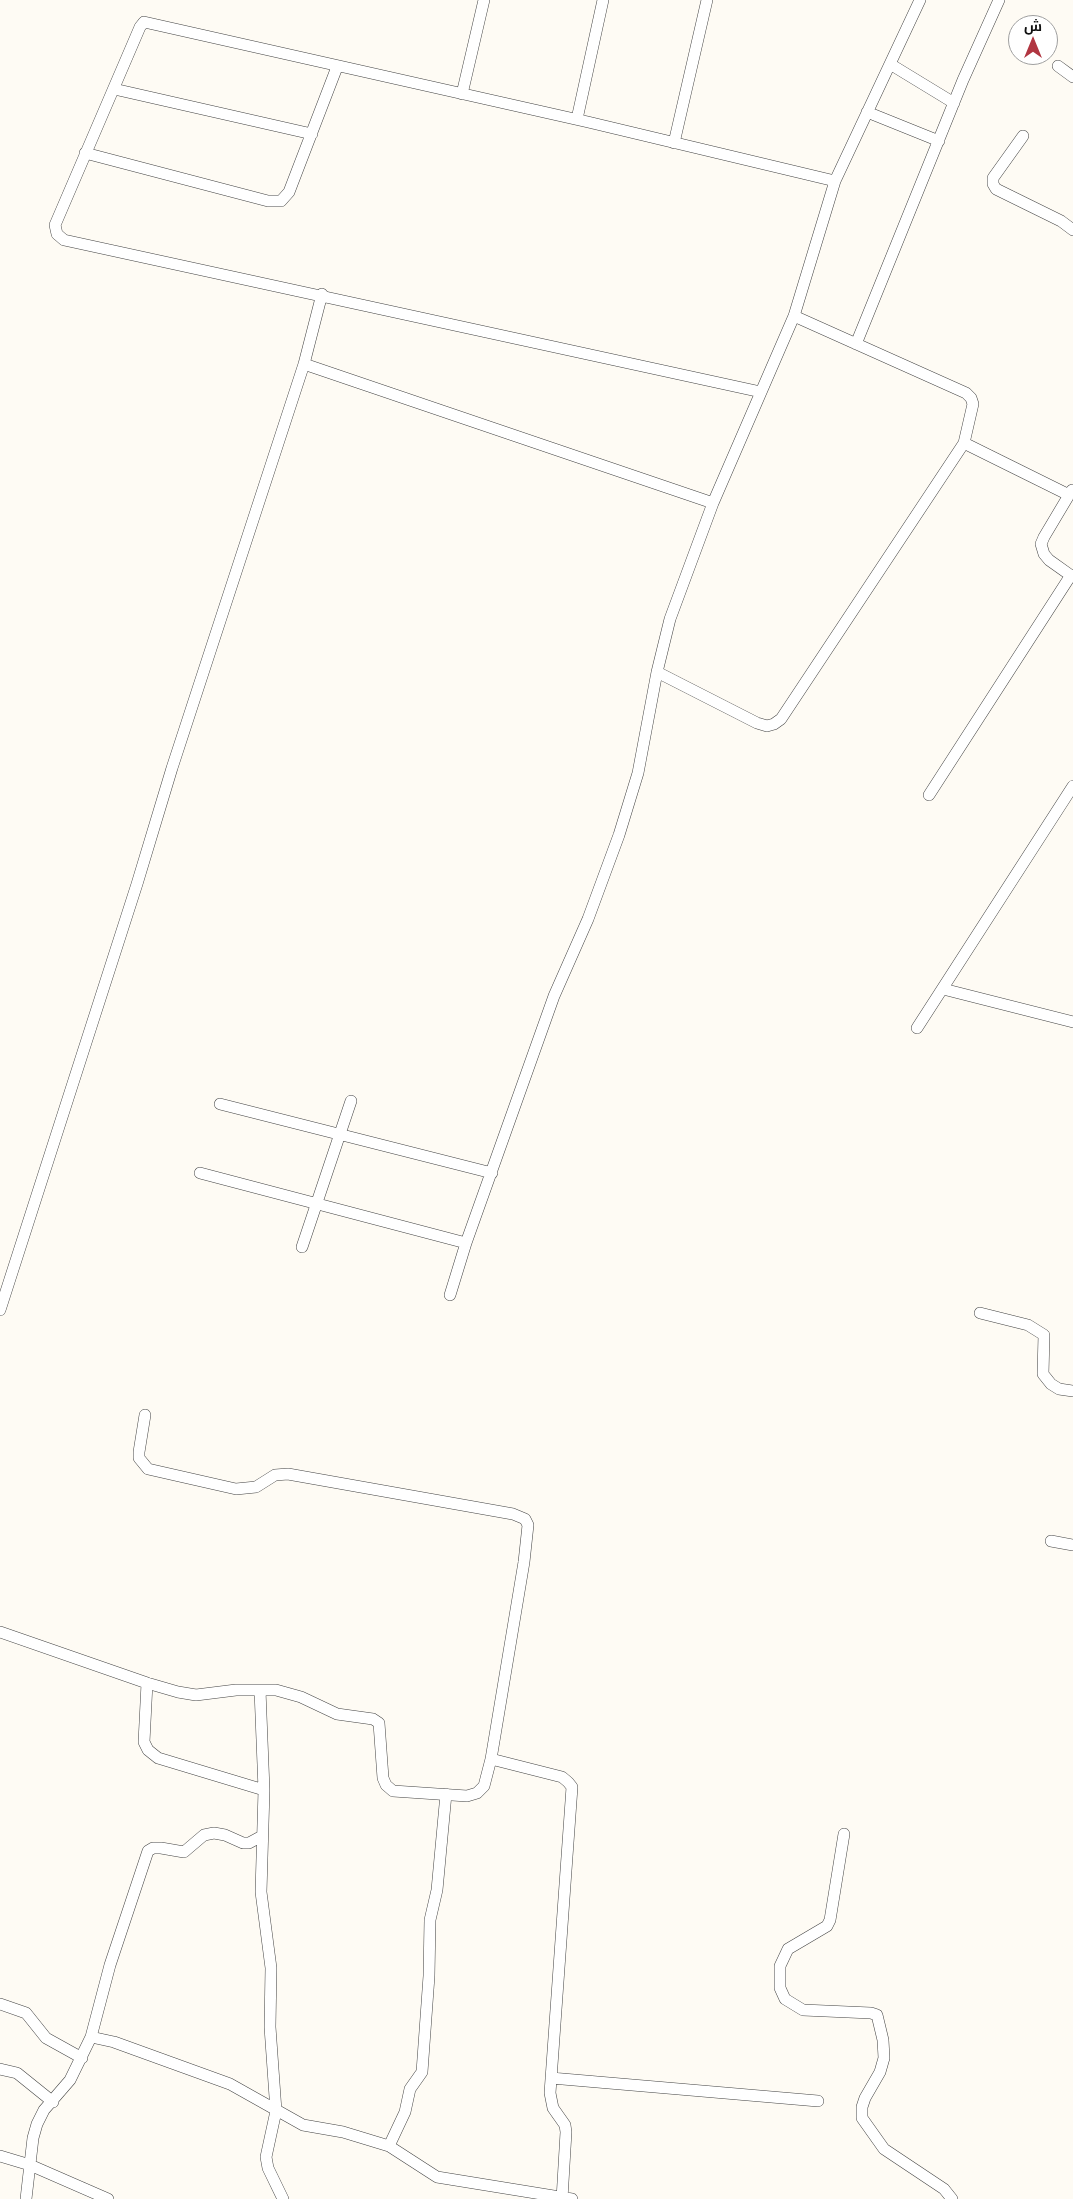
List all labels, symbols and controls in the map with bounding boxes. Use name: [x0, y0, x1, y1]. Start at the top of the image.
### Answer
text: ش: [1024, 13, 1042, 39]
north arrow: [1008, 15, 1058, 65]

